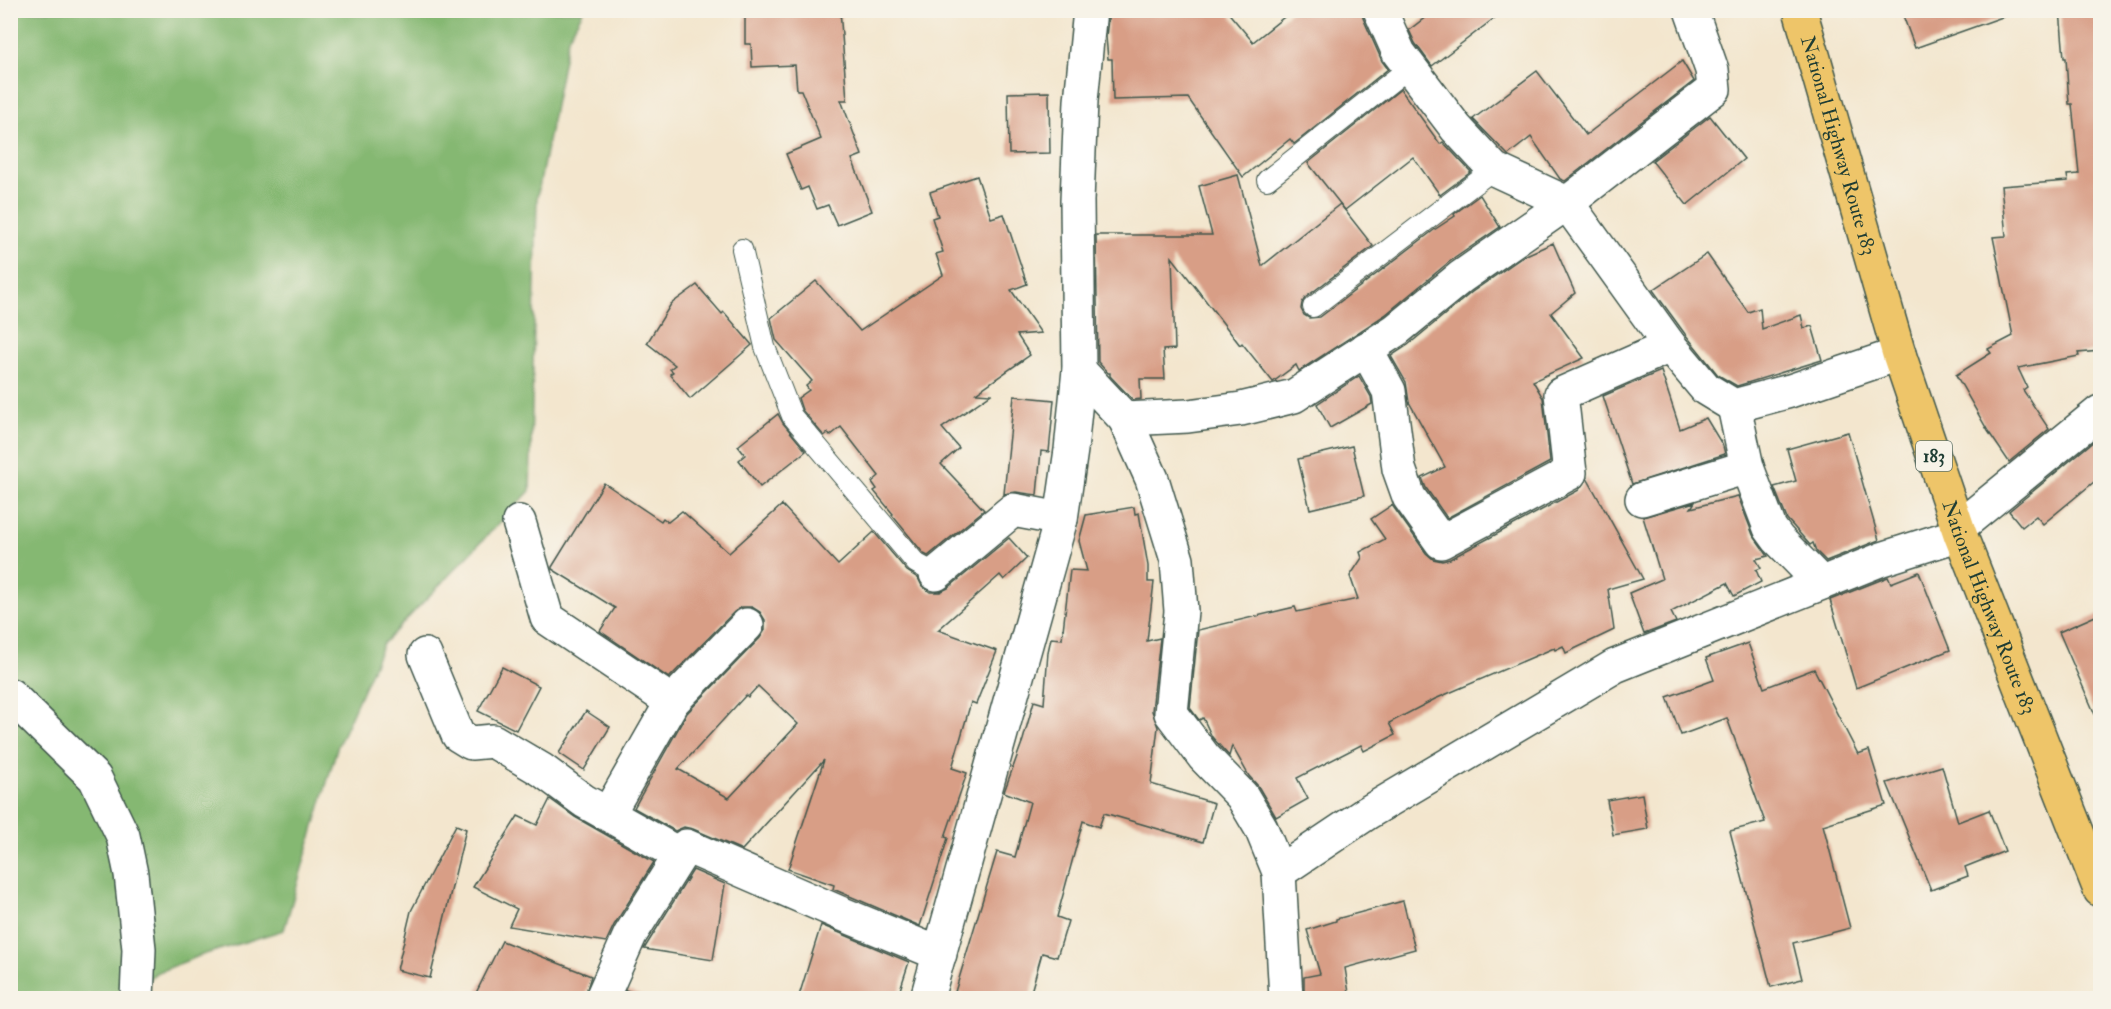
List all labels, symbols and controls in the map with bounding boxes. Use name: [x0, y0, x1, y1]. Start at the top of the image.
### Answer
street label: National Highway Route 183: [1795, 33, 1882, 258]
road number: 183: [1916, 441, 1952, 471]
street label: National Highway Route 183: [1937, 497, 2042, 718]

